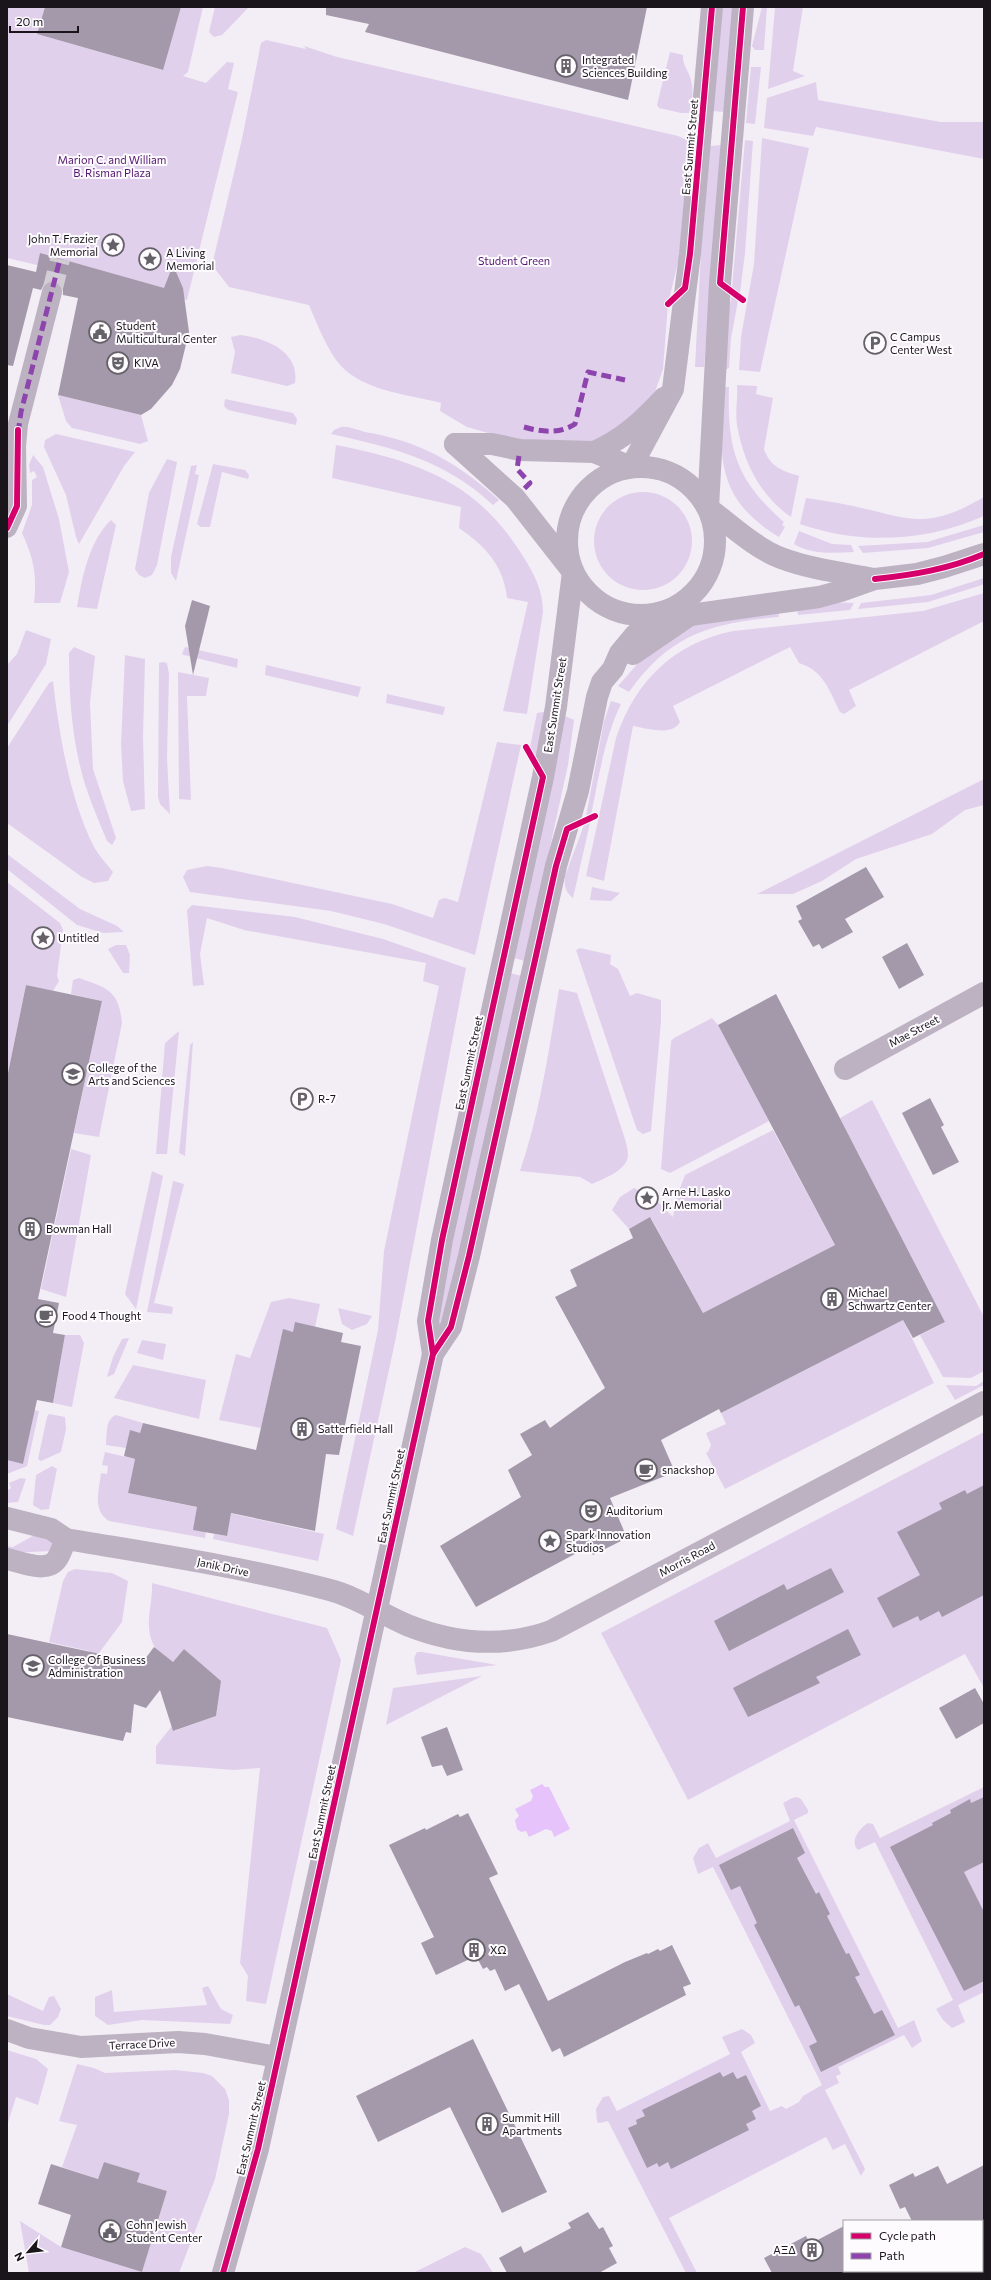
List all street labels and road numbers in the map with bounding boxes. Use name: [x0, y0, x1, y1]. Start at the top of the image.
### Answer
street label: East Summit Street: [679, 98, 700, 195]
street label: East Summit Street: [541, 656, 569, 753]
street label: Mae Street: [886, 1012, 942, 1049]
street label: East Summit Street: [452, 1014, 485, 1111]
street label: East Summit Street: [374, 1447, 407, 1544]
street label: Morris Road: [657, 1538, 717, 1579]
street label: Janik Drive: [196, 1555, 250, 1579]
street label: East Summit Street: [305, 1763, 338, 1860]
street label: Terrace Drive: [108, 2035, 176, 2052]
street label: East Summit Street: [233, 2079, 268, 2176]

